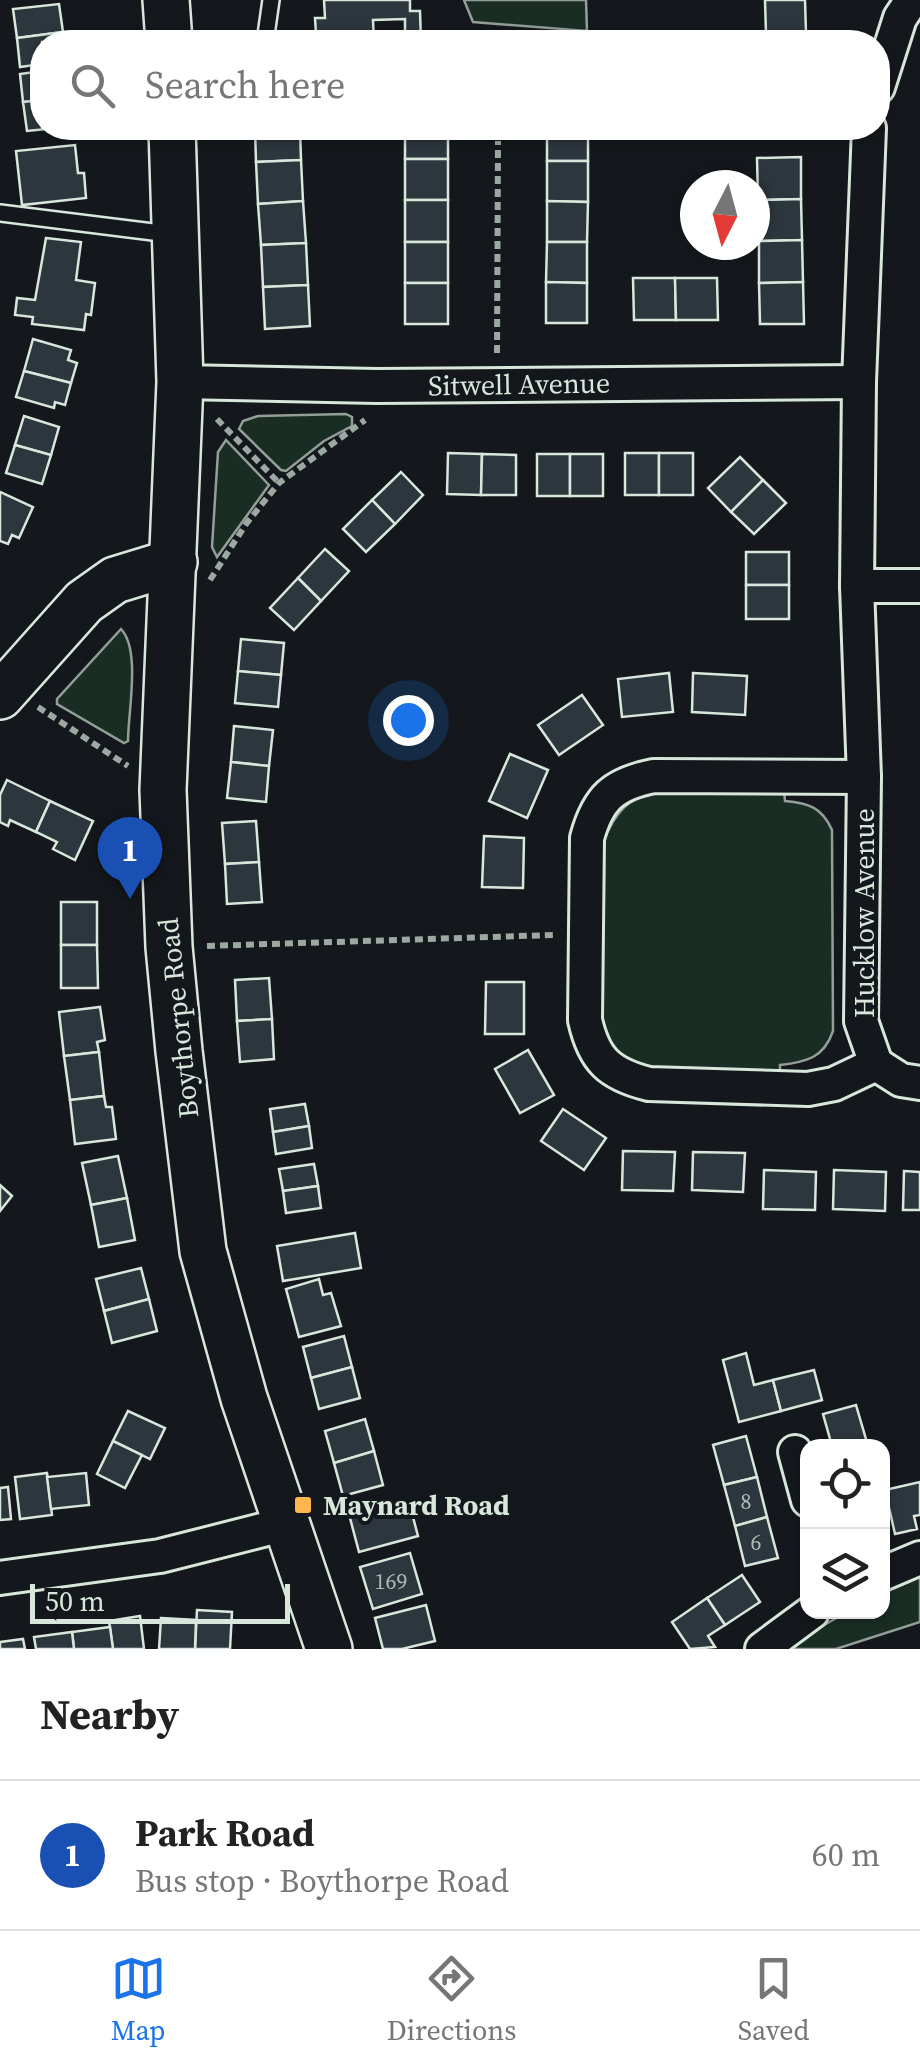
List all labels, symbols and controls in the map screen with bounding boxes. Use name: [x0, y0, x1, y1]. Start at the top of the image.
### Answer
search box: [30, 30, 890, 140]
icon: search: [65, 58, 120, 113]
text: Search here: [145, 59, 345, 111]
north arrow: [680, 170, 770, 260]
street label: Sitwell Avenue: [428, 363, 610, 405]
your location: [383, 695, 434, 746]
street label: Hucklow Avenue: [845, 808, 883, 1018]
pin: 1: [98, 816, 162, 899]
street label: Boythorpe Road: [149, 916, 207, 1120]
map controls: [800, 1439, 890, 1619]
button: locate: [800, 1439, 890, 1529]
place label: Maynard Road: [323, 1486, 510, 1524]
house number: 8: [740, 1486, 752, 1516]
marker: Maynard Road: [292, 1494, 314, 1516]
house number: 6: [750, 1527, 762, 1557]
button: layers: [800, 1529, 890, 1619]
house number: 169: [374, 1566, 408, 1596]
scale bar: [30, 1579, 290, 1624]
text: 50 m: [45, 1582, 105, 1620]
text: Nearby: [40, 1685, 179, 1743]
text: Park Road: [135, 1807, 315, 1859]
text: 1: [64, 1833, 81, 1877]
text: 60 m: [812, 1833, 880, 1877]
text: Bus stop · Boythorpe Road: [135, 1859, 509, 1903]
tab: Map: [111, 1951, 166, 2049]
tab: Directions: [387, 1951, 516, 2049]
tab: Saved: [738, 1951, 809, 2049]

